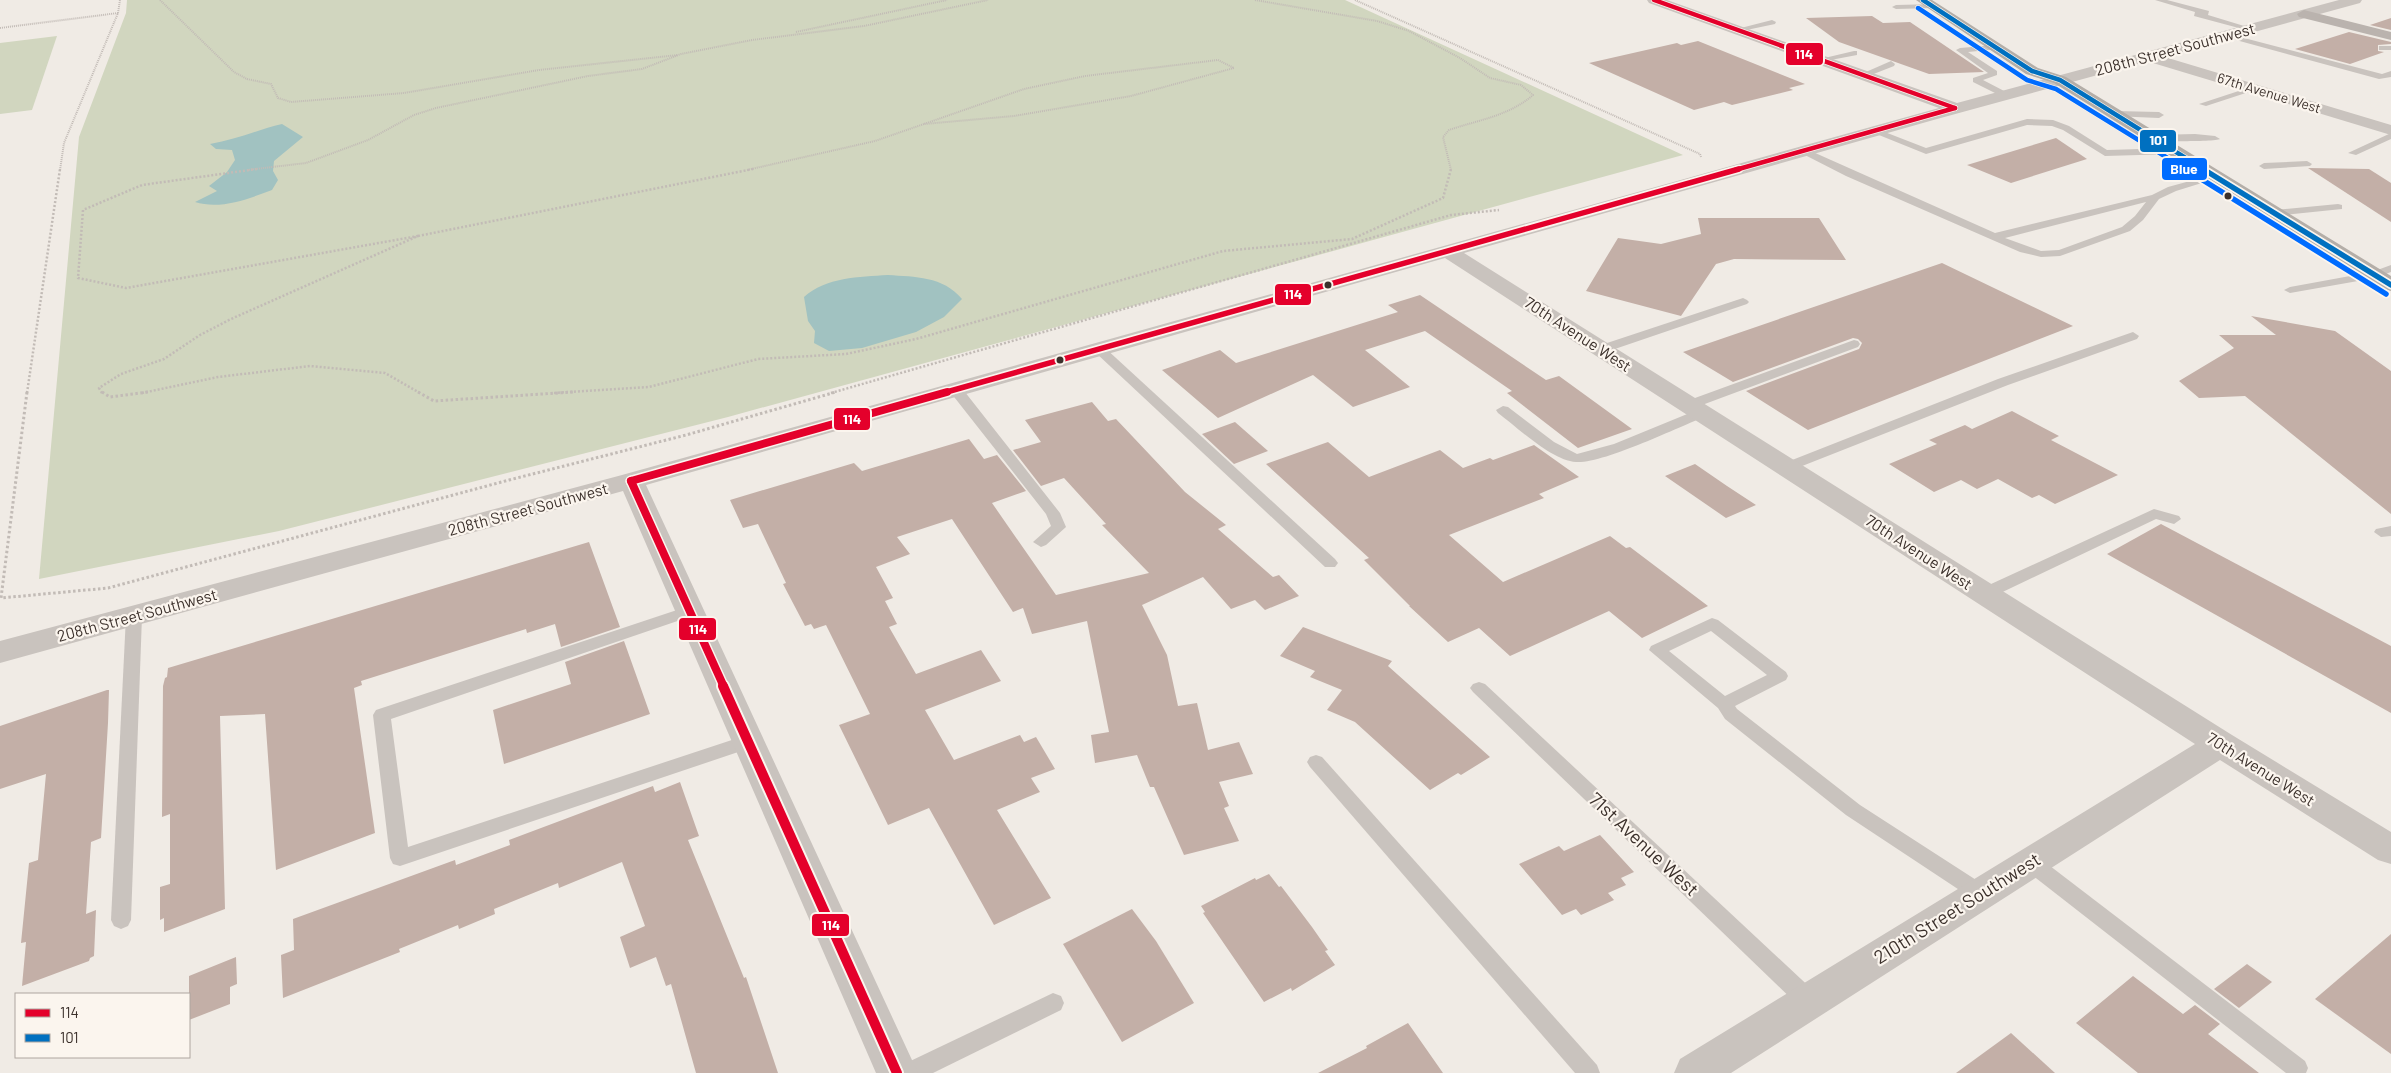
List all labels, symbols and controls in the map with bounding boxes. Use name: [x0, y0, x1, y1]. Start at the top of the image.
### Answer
street label: 208th Street Southwest: [2093, 18, 2257, 79]
line badge: 114: [1785, 42, 1824, 66]
text: 114: [1795, 45, 1813, 62]
street label: 67th Avenue West: [2215, 69, 2323, 116]
line badge: 101: [2139, 129, 2177, 153]
text: 101: [2149, 131, 2167, 148]
line badge: Blue: [2161, 157, 2208, 181]
text: Blue: [2170, 160, 2198, 177]
unlabelled marker: [2223, 191, 2233, 201]
unlabelled marker: [1323, 280, 1333, 290]
line badge: 114: [1274, 283, 1312, 306]
text: 114: [1284, 285, 1302, 302]
street label: 70th Avenue West: [1521, 292, 1635, 375]
unlabelled marker: [1055, 355, 1065, 365]
line badge: 114: [833, 407, 871, 431]
text: 114: [843, 410, 861, 427]
street label: 208th Street Southwest: [446, 478, 610, 539]
street label: 70th Avenue West: [1862, 510, 1976, 593]
street label: 208th Street Southwest: [55, 584, 219, 645]
line badge: 114: [678, 617, 717, 641]
text: 114: [689, 620, 707, 637]
street label: 70th Avenue West: [2204, 728, 2319, 809]
street label: 71st Avenue West: [1585, 787, 1704, 900]
street label: 210th Street Southwest: [1869, 847, 2044, 968]
line badge: 114: [811, 913, 850, 937]
text: 114: [822, 916, 840, 933]
legend: [15, 993, 190, 1058]
text: 114: [60, 1003, 79, 1021]
text: 101: [60, 1028, 79, 1046]

